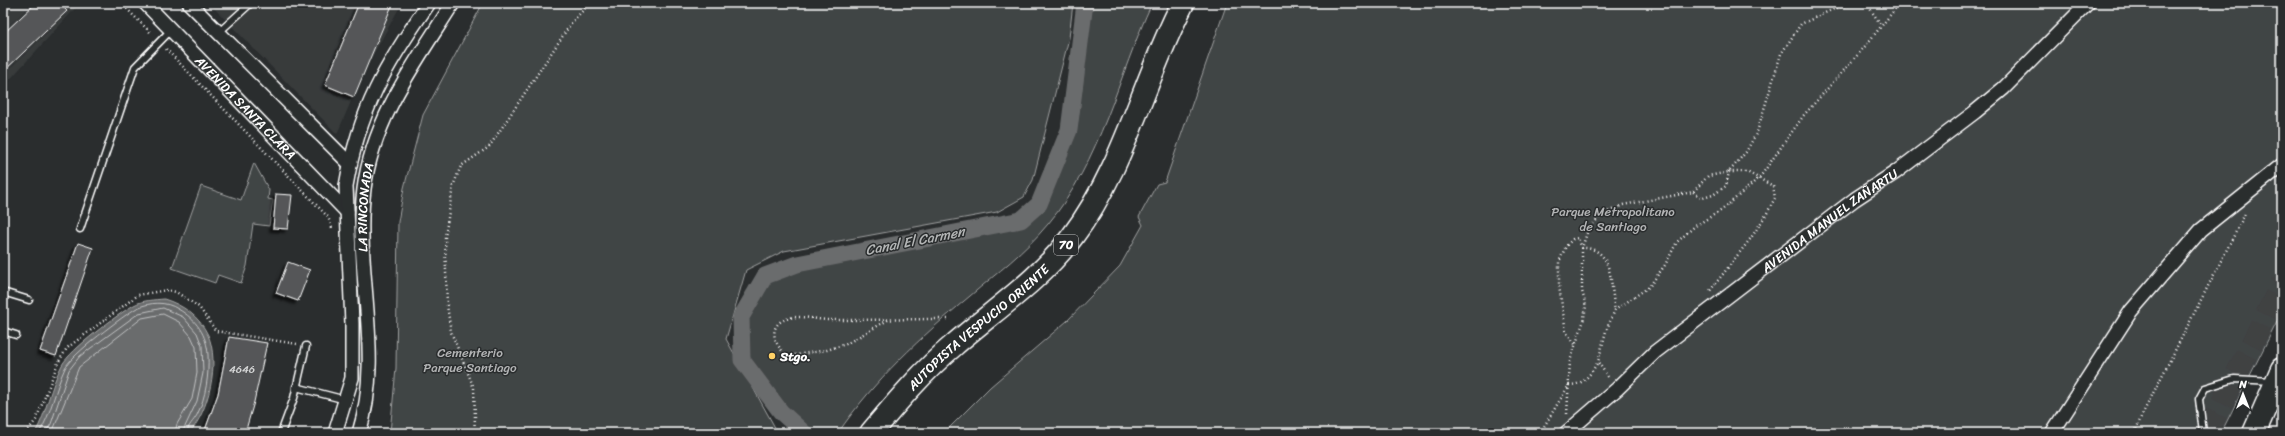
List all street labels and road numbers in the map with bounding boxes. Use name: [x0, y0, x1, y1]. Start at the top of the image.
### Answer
street label: AVENIDA SANTA CLARA: [189, 49, 302, 165]
street label: LA RINCONADA: [350, 160, 380, 252]
street label: AVENIDA MANUEL ZAÑARTU: [1755, 162, 1903, 279]
road number: 70: [1054, 235, 1078, 255]
street label: AUTOPISTA VESPUCIO ORIENTE: [901, 258, 1055, 396]

